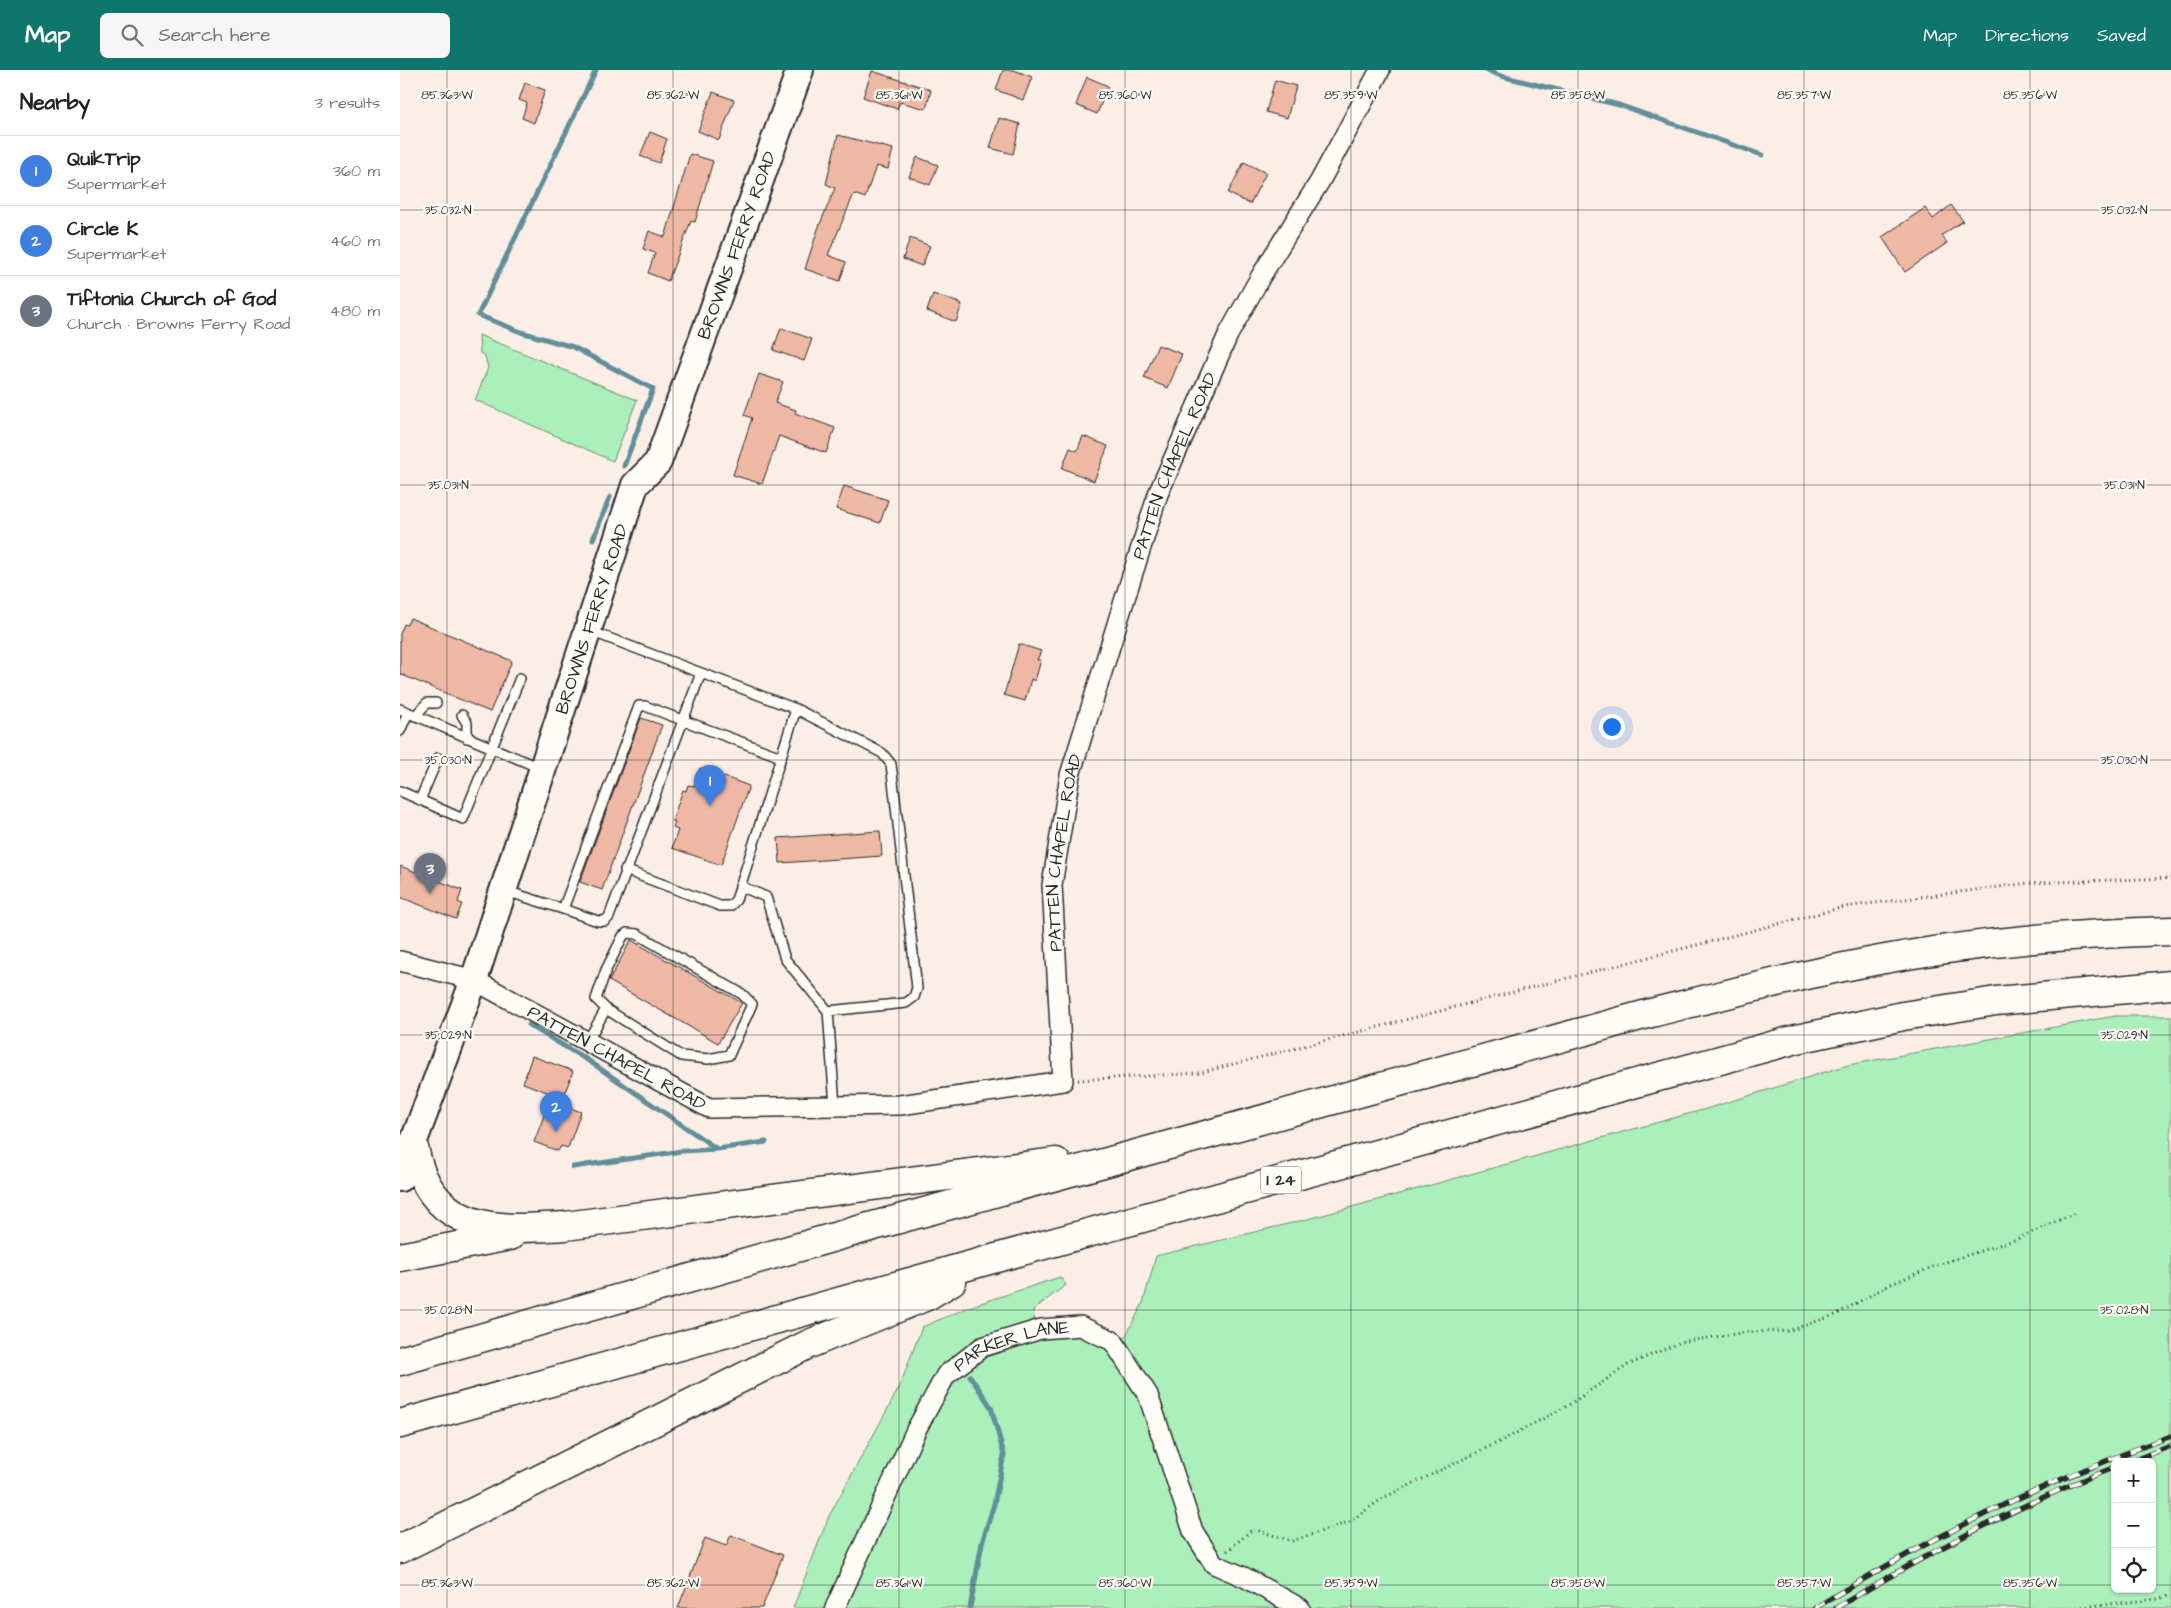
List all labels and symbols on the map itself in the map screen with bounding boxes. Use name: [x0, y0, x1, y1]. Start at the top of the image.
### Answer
text: 85.363°W: [421, 87, 474, 104]
text: 85.362°W: [647, 87, 700, 104]
text: 85.361°W: [875, 87, 923, 104]
text: 85.360°W: [1098, 87, 1152, 104]
text: 85.359°W: [1324, 87, 1378, 104]
text: 85.358°W: [1551, 87, 1606, 104]
text: 85.357°W: [1777, 87, 1832, 104]
text: 85.356°W: [2003, 87, 2058, 104]
street label: BROWNS FERRY ROAD: [691, 147, 782, 343]
text: 35.032°N: [425, 202, 472, 219]
text: 35.032°N: [2101, 202, 2148, 219]
street label: PATTEN CHAPEL ROAD: [1126, 368, 1223, 562]
text: 35.031°N: [427, 477, 469, 494]
text: 35.031°N: [2103, 477, 2145, 494]
street label: BROWNS FERRY ROAD: [549, 520, 634, 717]
your location: [1599, 714, 1625, 740]
street label: PATTEN CHAPEL ROAD: [1039, 751, 1088, 953]
text: 35.030°N: [424, 752, 472, 769]
text: 35.030°N: [2100, 752, 2148, 769]
pin: 1: [694, 765, 726, 806]
pin: 3: [414, 853, 446, 894]
street label: PATTEN CHAPEL ROAD: [523, 999, 711, 1117]
text: 35.029°N: [424, 1027, 472, 1044]
text: 35.029°N: [2100, 1027, 2148, 1044]
pin: 2: [540, 1091, 572, 1132]
road number: I 24: [1261, 1166, 1301, 1194]
text: 35.028°N: [424, 1302, 473, 1319]
text: 35.028°N: [2100, 1302, 2149, 1319]
street label: PARKER LANE: [948, 1314, 1070, 1377]
text: 85.363°W: [421, 1575, 474, 1592]
text: 85.362°W: [647, 1575, 700, 1592]
text: 85.361°W: [875, 1575, 923, 1592]
text: 85.360°W: [1098, 1575, 1152, 1592]
text: 85.359°W: [1324, 1575, 1378, 1592]
text: 85.358°W: [1551, 1575, 1606, 1592]
text: 85.357°W: [1777, 1575, 1832, 1592]
text: 85.356°W: [2003, 1575, 2058, 1592]

